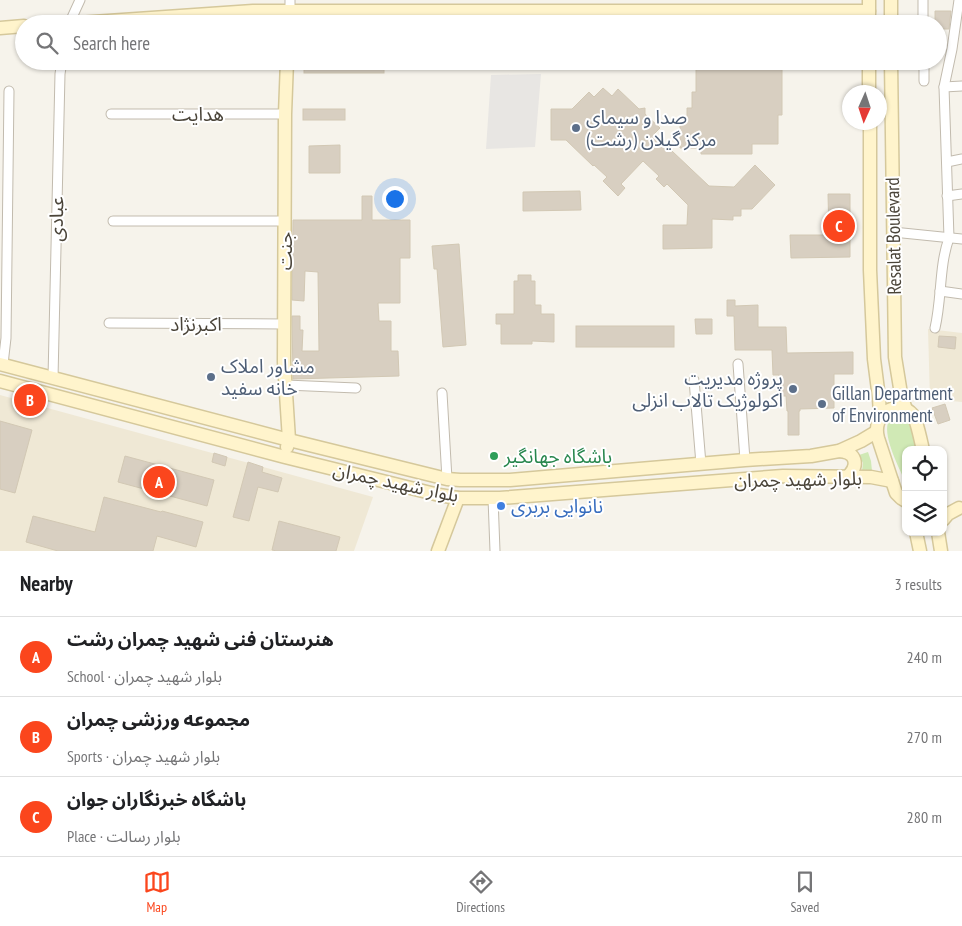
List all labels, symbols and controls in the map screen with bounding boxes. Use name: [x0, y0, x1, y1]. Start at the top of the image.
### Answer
search box: [15, 15, 947, 70]
icon: search: [33, 29, 61, 57]
text: Search here: [73, 31, 150, 55]
north arrow: [842, 85, 887, 130]
street label: هدایت: [172, 102, 224, 126]
place label: صدا و سیمای مرکز گیلان (رشت): [586, 105, 716, 151]
marker: صدا و سیمای مرکز گیلان (رشت): [570, 122, 582, 134]
street label: Resalat Boulevard: [880, 177, 906, 295]
your location: [382, 186, 408, 212]
street label: عبادی: [44, 196, 68, 242]
pin: C: [823, 207, 855, 245]
street label: جنت: [273, 232, 297, 270]
street label: اکبرنژاد: [170, 312, 222, 336]
place label: مشاور املاک خانه سفید: [221, 354, 315, 400]
place label: پروژه مدیریت اکولوژیک تالاب انزلی: [632, 366, 783, 412]
marker: مشاور املاک خانه سفید: [205, 371, 217, 383]
pin: B: [14, 381, 46, 419]
place label: Gillan Department of Environment: [832, 381, 953, 427]
marker: پروژه مدیریت اکولوژیک تالاب انزلی: [787, 383, 799, 395]
marker: Gillan Department of Environment: [816, 398, 828, 410]
place label: باشگاه جهانگیر: [503, 444, 612, 468]
map controls: [902, 446, 947, 536]
button: locate: [902, 446, 947, 491]
marker: باشگاه جهانگیر: [488, 450, 500, 462]
street label: بلوار شهید چمران: [331, 457, 461, 508]
pin: A: [143, 463, 175, 501]
street label: بلوار شهید چمران: [734, 466, 862, 493]
button: layers: [902, 491, 947, 536]
place label: نانوایی بربری: [511, 494, 603, 518]
marker: نانوایی بربری: [495, 500, 507, 512]
text: Nearby: [20, 570, 73, 597]
text: 3 results: [895, 574, 942, 594]
text: هنرستان فنی شهید چمران رشت: [67, 627, 334, 651]
text: A: [32, 647, 40, 667]
text: 240 m: [907, 647, 942, 667]
text: School · بلوار شهید چمران: [67, 666, 222, 686]
text: مجموعه ورزشی چمران: [67, 707, 250, 731]
text: B: [32, 727, 40, 747]
text: 270 m: [907, 727, 942, 747]
text: Sports · بلوار شهید چمران: [67, 746, 220, 766]
text: باشگاه خبرنگاران جوان: [67, 787, 246, 811]
text: C: [32, 807, 40, 827]
text: 280 m: [907, 807, 942, 827]
text: Place · بلوار رسالت: [67, 826, 181, 846]
tab: Map: [143, 868, 171, 916]
tab: Directions: [456, 868, 505, 916]
tab: Saved: [790, 868, 819, 916]

